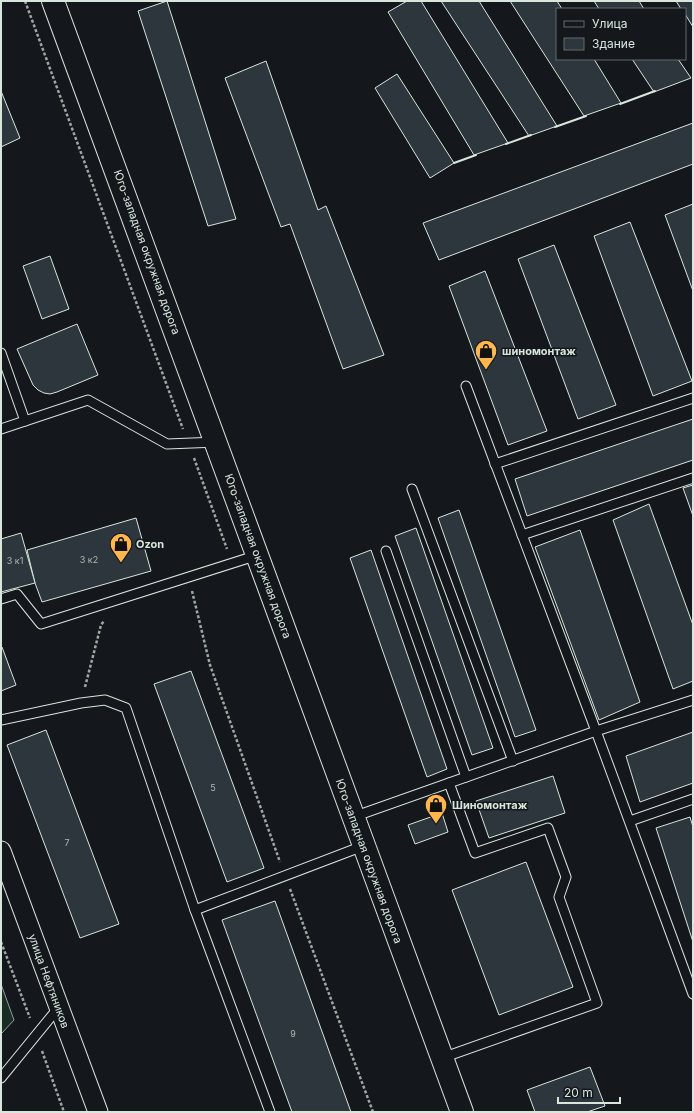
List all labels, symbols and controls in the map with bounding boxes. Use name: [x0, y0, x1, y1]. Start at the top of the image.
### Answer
legend: [556, 8, 686, 60]
text: Улица: [592, 16, 627, 31]
text: Здание: [592, 36, 635, 51]
street label: Юго-западная окружная дорога: [111, 168, 183, 336]
shop icon: шиномонтаж: [473, 338, 499, 371]
place label: шиномонтаж: [502, 344, 576, 358]
street label: Юго-западная окружная дорога: [222, 472, 294, 640]
shop icon: Ozon: [108, 531, 134, 564]
place label: Ozon: [136, 537, 164, 551]
house number: 3 к2: [80, 554, 98, 565]
house number: 3 к1: [7, 555, 23, 566]
street label: Юго-западная окружная дорога: [333, 777, 405, 945]
house number: 5: [210, 782, 216, 793]
shop icon: Шиномонтаж: [423, 792, 449, 825]
place label: Шиномонтаж: [452, 798, 528, 812]
house number: 7: [64, 837, 70, 848]
street label: улица Нефтяников: [25, 932, 73, 1030]
house number: 9: [290, 1028, 296, 1039]
scale bar: [558, 1079, 620, 1105]
text: 20 m: [564, 1085, 593, 1100]

